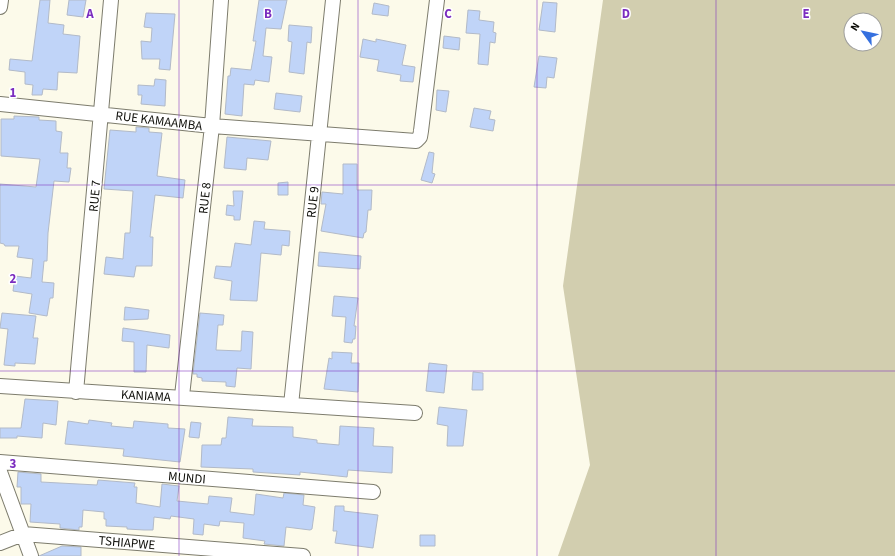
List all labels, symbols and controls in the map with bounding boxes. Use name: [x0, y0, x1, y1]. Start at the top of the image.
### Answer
text: A: [85, 5, 94, 23]
text: B: [264, 5, 272, 23]
text: C: [444, 5, 452, 23]
text: D: [622, 5, 630, 23]
text: E: [802, 5, 810, 23]
north arrow: [843, 12, 883, 52]
text: N: [847, 20, 863, 34]
text: 1: [10, 84, 17, 102]
street label: RUE KAMAAMBA: [114, 107, 204, 135]
street label: RUE 7: [85, 180, 105, 213]
street label: RUE 8: [194, 181, 216, 215]
street label: RUE 9: [302, 185, 324, 219]
text: 2: [10, 270, 17, 288]
street label: KANIAMA: [121, 386, 172, 406]
text: 3: [10, 455, 17, 473]
street label: MUNDI: [167, 467, 206, 489]
street label: TSHIAPWE: [98, 532, 156, 554]

